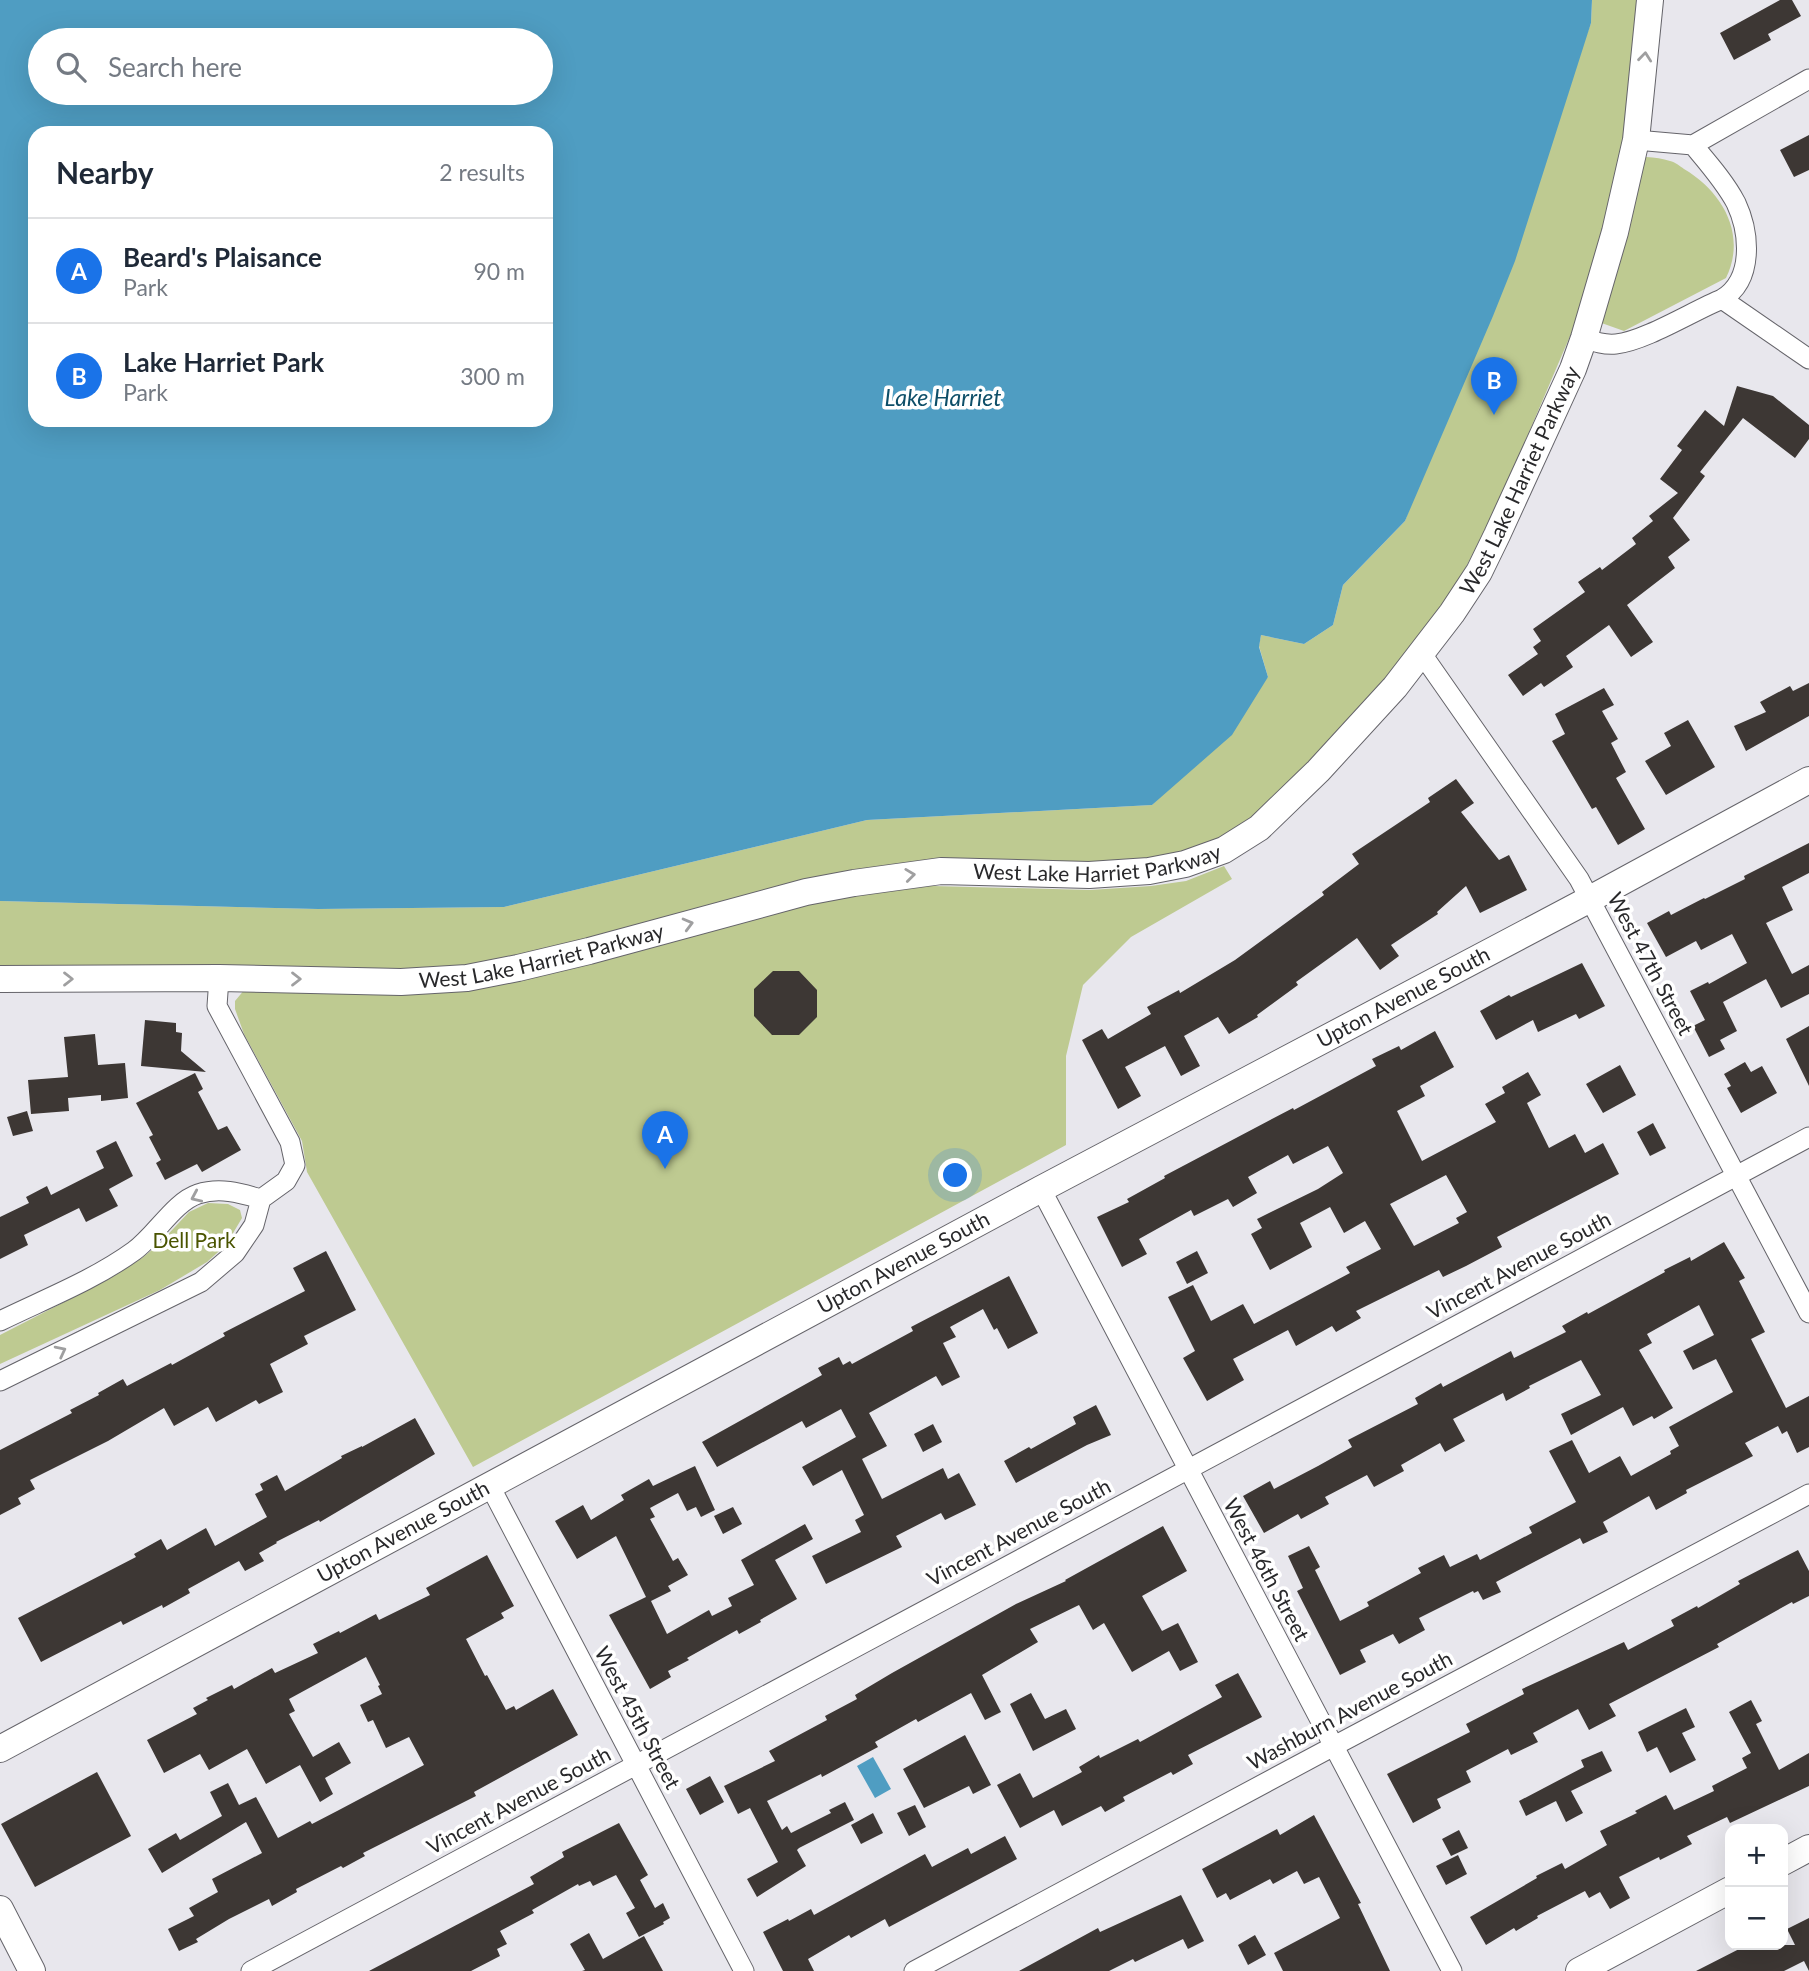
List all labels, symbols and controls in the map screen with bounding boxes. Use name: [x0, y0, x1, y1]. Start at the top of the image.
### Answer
search box: [28, 28, 553, 105]
icon: search: [52, 48, 90, 86]
text: Search here: [108, 51, 242, 83]
one-way arrow: [1637, 52, 1652, 63]
text: Nearby: [56, 154, 154, 190]
text: 2 results: [439, 158, 525, 186]
text: Beard's Plaisance: [123, 241, 322, 273]
text: A: [71, 257, 87, 285]
text: 90 m: [474, 257, 525, 285]
text: Park: [123, 273, 168, 301]
text: Lake Harriet Park: [123, 346, 324, 378]
pin: B: [1471, 357, 1517, 415]
text: B: [71, 362, 87, 390]
text: 300 m: [460, 362, 525, 390]
street label: West Lake Harriet Parkway: [1454, 362, 1584, 599]
text: Park: [123, 378, 168, 406]
water label: Lake Harriet: [885, 383, 1001, 411]
street label: West Lake Harriet Parkway: [973, 838, 1224, 886]
one-way arrow: [904, 867, 916, 882]
street label: West 47th Street: [1603, 888, 1700, 1039]
street label: West Lake Harriet Parkway: [418, 917, 666, 992]
one-way arrow: [682, 918, 694, 932]
street label: Upton Avenue South: [1312, 940, 1493, 1052]
one-way arrow: [63, 971, 74, 987]
one-way arrow: [291, 971, 301, 987]
pin: A: [642, 1111, 688, 1169]
your location: [938, 1158, 972, 1192]
one-way arrow: [191, 1189, 203, 1203]
street label: Upton Avenue South: [812, 1205, 993, 1318]
street label: Vincent Avenue South: [1422, 1206, 1615, 1324]
park label: Dell Park: [152, 1227, 236, 1252]
one-way arrow: [54, 1345, 66, 1359]
street label: Vincent Avenue South: [922, 1473, 1115, 1591]
street label: Upton Avenue South: [312, 1474, 493, 1587]
street label: West 46th Street: [1219, 1494, 1316, 1645]
street label: West 45th Street: [590, 1642, 687, 1793]
street label: Washburn Avenue South: [1243, 1645, 1456, 1774]
street label: Vincent Avenue South: [422, 1741, 615, 1859]
map controls: [1725, 1824, 1788, 1950]
button: +: [1725, 1824, 1788, 1887]
button: −: [1725, 1887, 1788, 1950]

